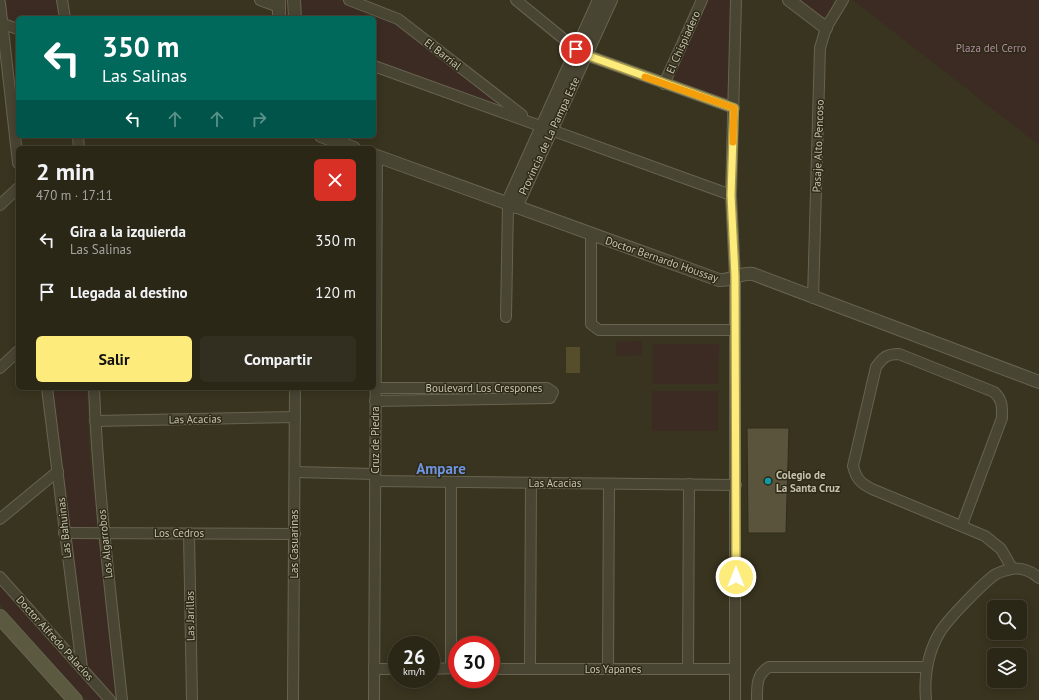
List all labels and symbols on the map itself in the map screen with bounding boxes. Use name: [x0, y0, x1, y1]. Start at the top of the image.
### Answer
street label: El Chispiadero: [663, 8, 703, 76]
pin: [559, 32, 593, 66]
street label: El Barrial: [422, 35, 465, 73]
park label: Plaza del Cerro: [956, 41, 1026, 55]
street label: Provincia de La Pampa Este: [516, 75, 583, 197]
street label: Pasaje Alto Pencoso: [809, 99, 827, 193]
street label: Doctor Bernardo Houssay: [603, 233, 721, 285]
street label: Boulevard Los Crespones: [426, 381, 543, 395]
street label: Cruz de Piedra: [368, 406, 382, 474]
street label: Las Acacias: [168, 412, 222, 426]
district label: Ampare: [416, 459, 466, 478]
place label: Colegio de La Santa Cruz: [776, 468, 840, 495]
street label: Las Acacias: [529, 476, 582, 490]
marker: Colegio de La Santa Cruz: [763, 476, 773, 486]
street label: Las Bahuinas: [54, 496, 74, 559]
street label: Los Algarrobos: [94, 509, 116, 579]
street label: Las Casuarinas: [287, 509, 301, 578]
street label: Los Cedros: [154, 526, 204, 540]
position arrow: [715, 556, 757, 598]
street label: Las Jarillas: [183, 590, 197, 641]
street label: Doctor Alfredo Palacios: [13, 593, 97, 684]
speed limit sign: 30: [448, 636, 500, 688]
street label: Los Yapanes: [585, 662, 642, 676]

